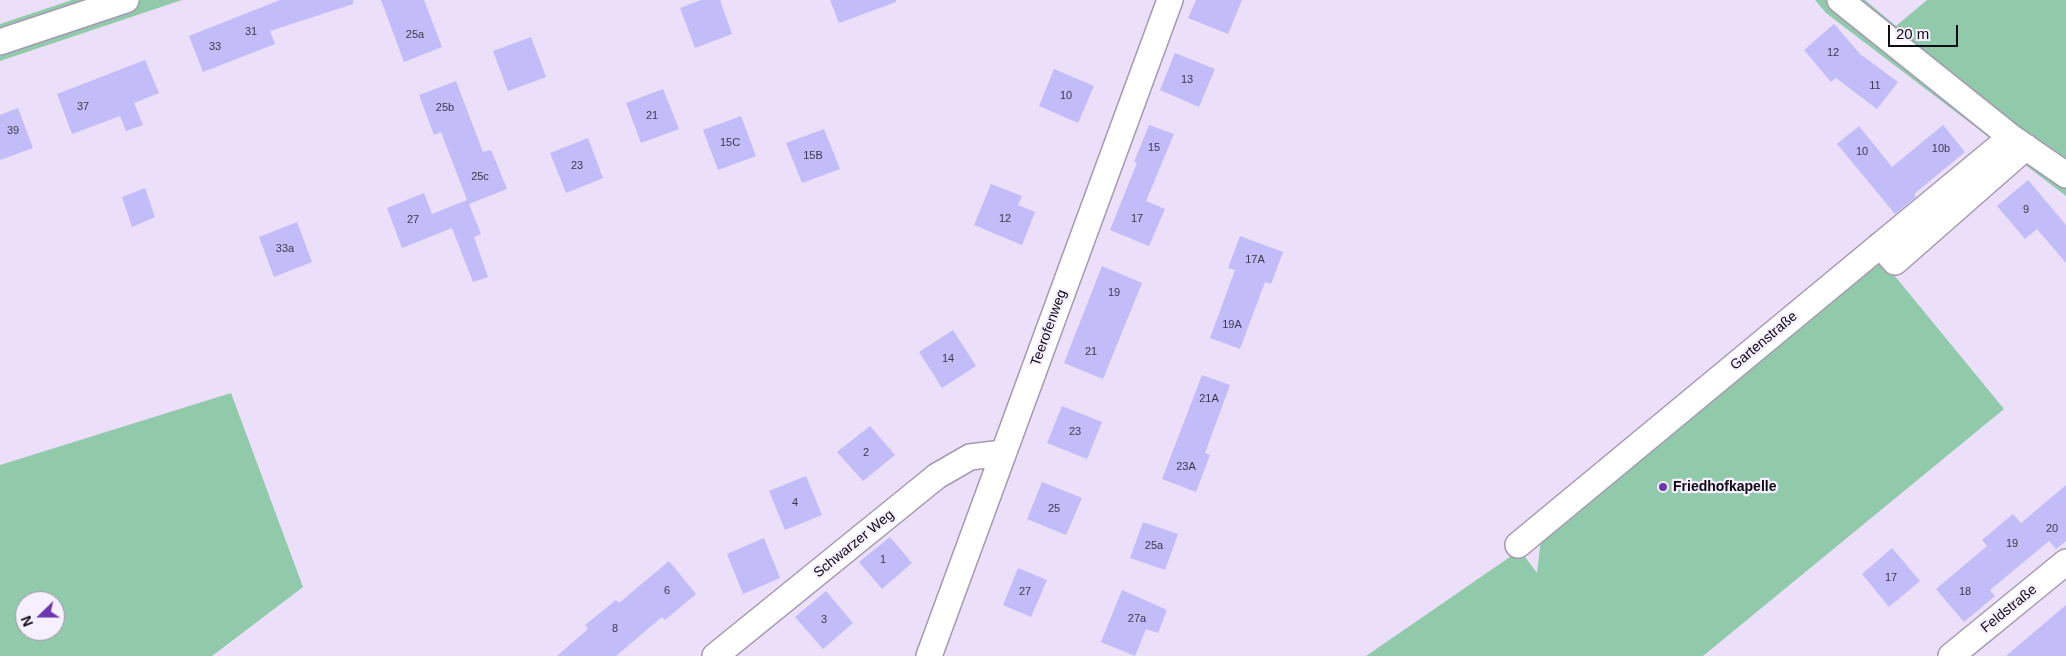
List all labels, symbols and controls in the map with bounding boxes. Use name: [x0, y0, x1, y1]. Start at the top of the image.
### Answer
scale bar: [1891, 15, 1961, 47]
house number: 31: [245, 25, 257, 39]
text: 20 m: [1896, 25, 1929, 42]
house number: 25a: [406, 28, 424, 42]
house number: 33: [209, 40, 221, 54]
house number: 12: [1827, 46, 1839, 60]
house number: 13: [1181, 73, 1193, 87]
house number: 11: [1869, 79, 1881, 93]
house number: 10: [1060, 89, 1072, 103]
house number: 37: [77, 100, 89, 114]
house number: 25b: [436, 101, 454, 115]
house number: 21: [646, 109, 658, 123]
house number: 39: [7, 124, 19, 138]
house number: 15C: [720, 136, 740, 150]
house number: 15: [1148, 141, 1160, 155]
house number: 10b: [1932, 142, 1950, 156]
house number: 10: [1856, 145, 1868, 159]
house number: 15B: [803, 149, 823, 163]
house number: 23: [571, 159, 583, 173]
house number: 25c: [471, 170, 489, 184]
house number: 9: [2023, 203, 2029, 217]
house number: 12: [999, 212, 1011, 226]
house number: 17: [1131, 212, 1143, 226]
house number: 27: [407, 213, 419, 227]
house number: 33a: [276, 242, 294, 256]
house number: 17A: [1245, 253, 1265, 267]
house number: 19: [1108, 286, 1120, 300]
street label: Teerofenweg: [1027, 287, 1071, 369]
street label: Gartenstraße: [1727, 308, 1801, 374]
house number: 19A: [1222, 318, 1242, 332]
house number: 21: [1085, 345, 1097, 359]
house number: 14: [942, 352, 954, 366]
house number: 21A: [1199, 392, 1219, 406]
house number: 23: [1069, 425, 1081, 439]
house number: 2: [863, 446, 869, 460]
house number: 23A: [1176, 460, 1196, 474]
place label: Friedhofkapelle: [1673, 479, 1776, 495]
marker: Friedhofkapelle: [1657, 481, 1669, 493]
house number: 4: [792, 496, 798, 510]
house number: 25: [1048, 502, 1060, 516]
street label: Schwarzer Weg: [810, 506, 898, 582]
house number: 20: [2046, 522, 2058, 536]
house number: 19: [2006, 537, 2018, 551]
house number: 25a: [1145, 539, 1163, 553]
house number: 1: [880, 553, 886, 567]
house number: 17: [1885, 571, 1897, 585]
street label: Feldstraße: [1978, 581, 2040, 637]
house number: 6: [664, 584, 670, 598]
house number: 27: [1019, 585, 1031, 599]
house number: 18: [1959, 585, 1971, 599]
north arrow: [15, 591, 65, 641]
house number: 27a: [1128, 612, 1146, 626]
house number: 3: [821, 613, 827, 627]
text: N: [18, 614, 36, 629]
house number: 8: [612, 622, 618, 636]

